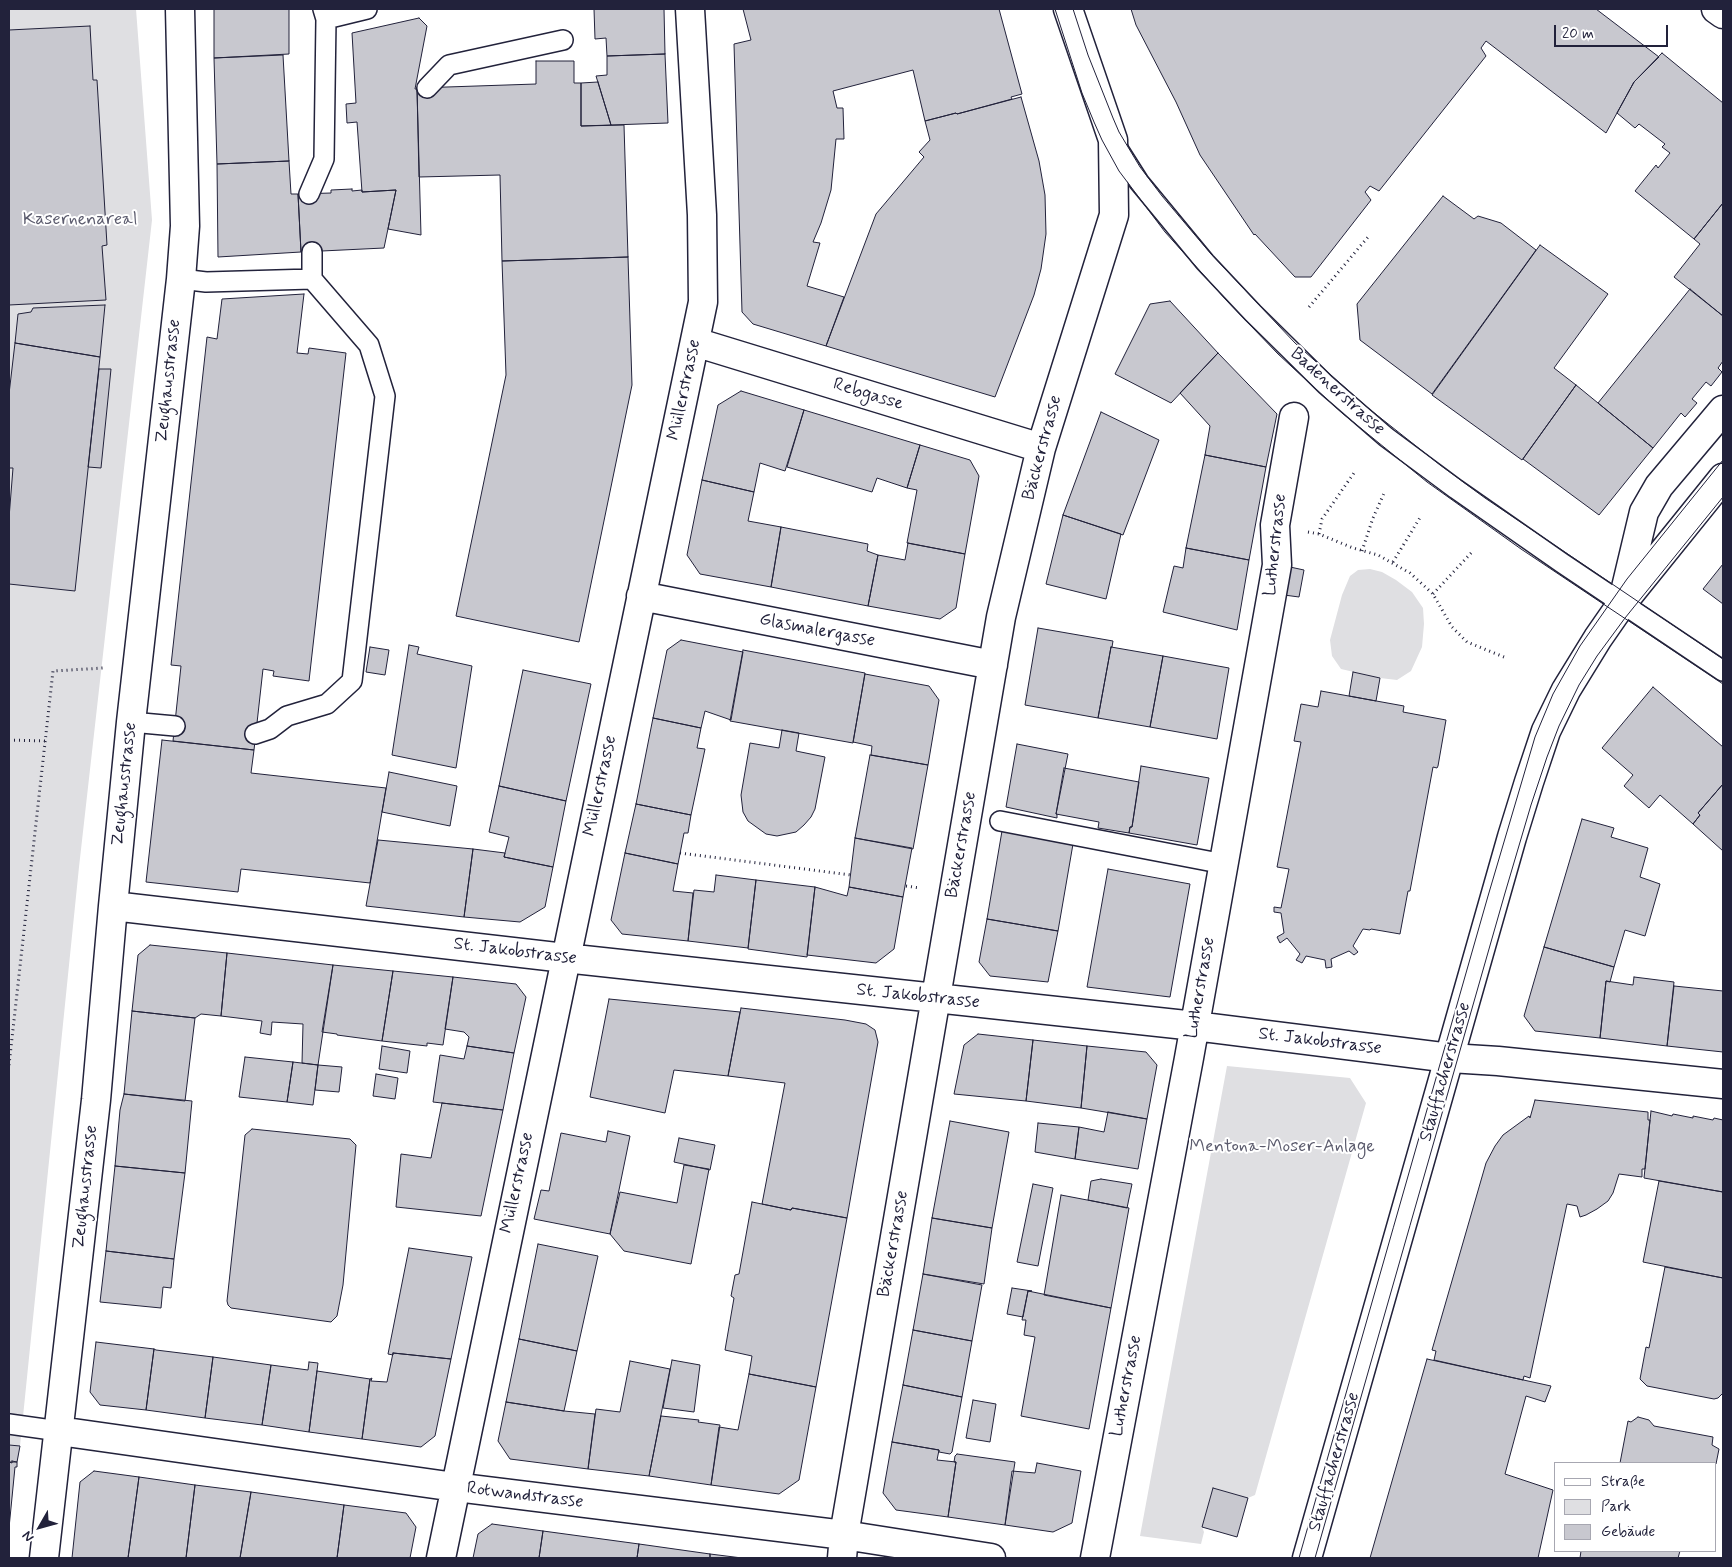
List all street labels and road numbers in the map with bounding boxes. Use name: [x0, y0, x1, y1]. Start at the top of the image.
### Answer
street label: Zeughausstrasse: [152, 318, 186, 444]
street label: Müllerstrasse: [664, 338, 706, 442]
street label: Badenerstrasse: [1285, 344, 1389, 440]
street label: Rebgasse: [830, 374, 906, 416]
street label: Bäckerstrasse: [1019, 393, 1067, 503]
street label: Lutherstrasse: [1260, 493, 1292, 597]
street label: Glasmalergasse: [757, 609, 877, 653]
street label: Zeughausstrasse: [108, 721, 142, 847]
street label: Müllerstrasse: [580, 734, 622, 838]
street label: Bäckerstrasse: [942, 790, 982, 900]
street label: St. Jakobstrasse: [452, 934, 578, 970]
street label: Lutherstrasse: [1181, 936, 1221, 1040]
street label: St. Jakobstrasse: [855, 980, 981, 1014]
street label: Stauffacherstrasse: [1416, 1000, 1476, 1144]
street label: St. Jakobstrasse: [1257, 1024, 1383, 1060]
street label: Zeughausstrasse: [69, 1124, 103, 1250]
street label: Müllerstrasse: [497, 1131, 539, 1235]
street label: Bäckerstrasse: [874, 1189, 914, 1299]
street label: Lutherstrasse: [1107, 1333, 1147, 1439]
street label: Stauffacherstrasse: [1305, 1390, 1365, 1534]
street label: Rotwandstrasse: [466, 1478, 584, 1514]

